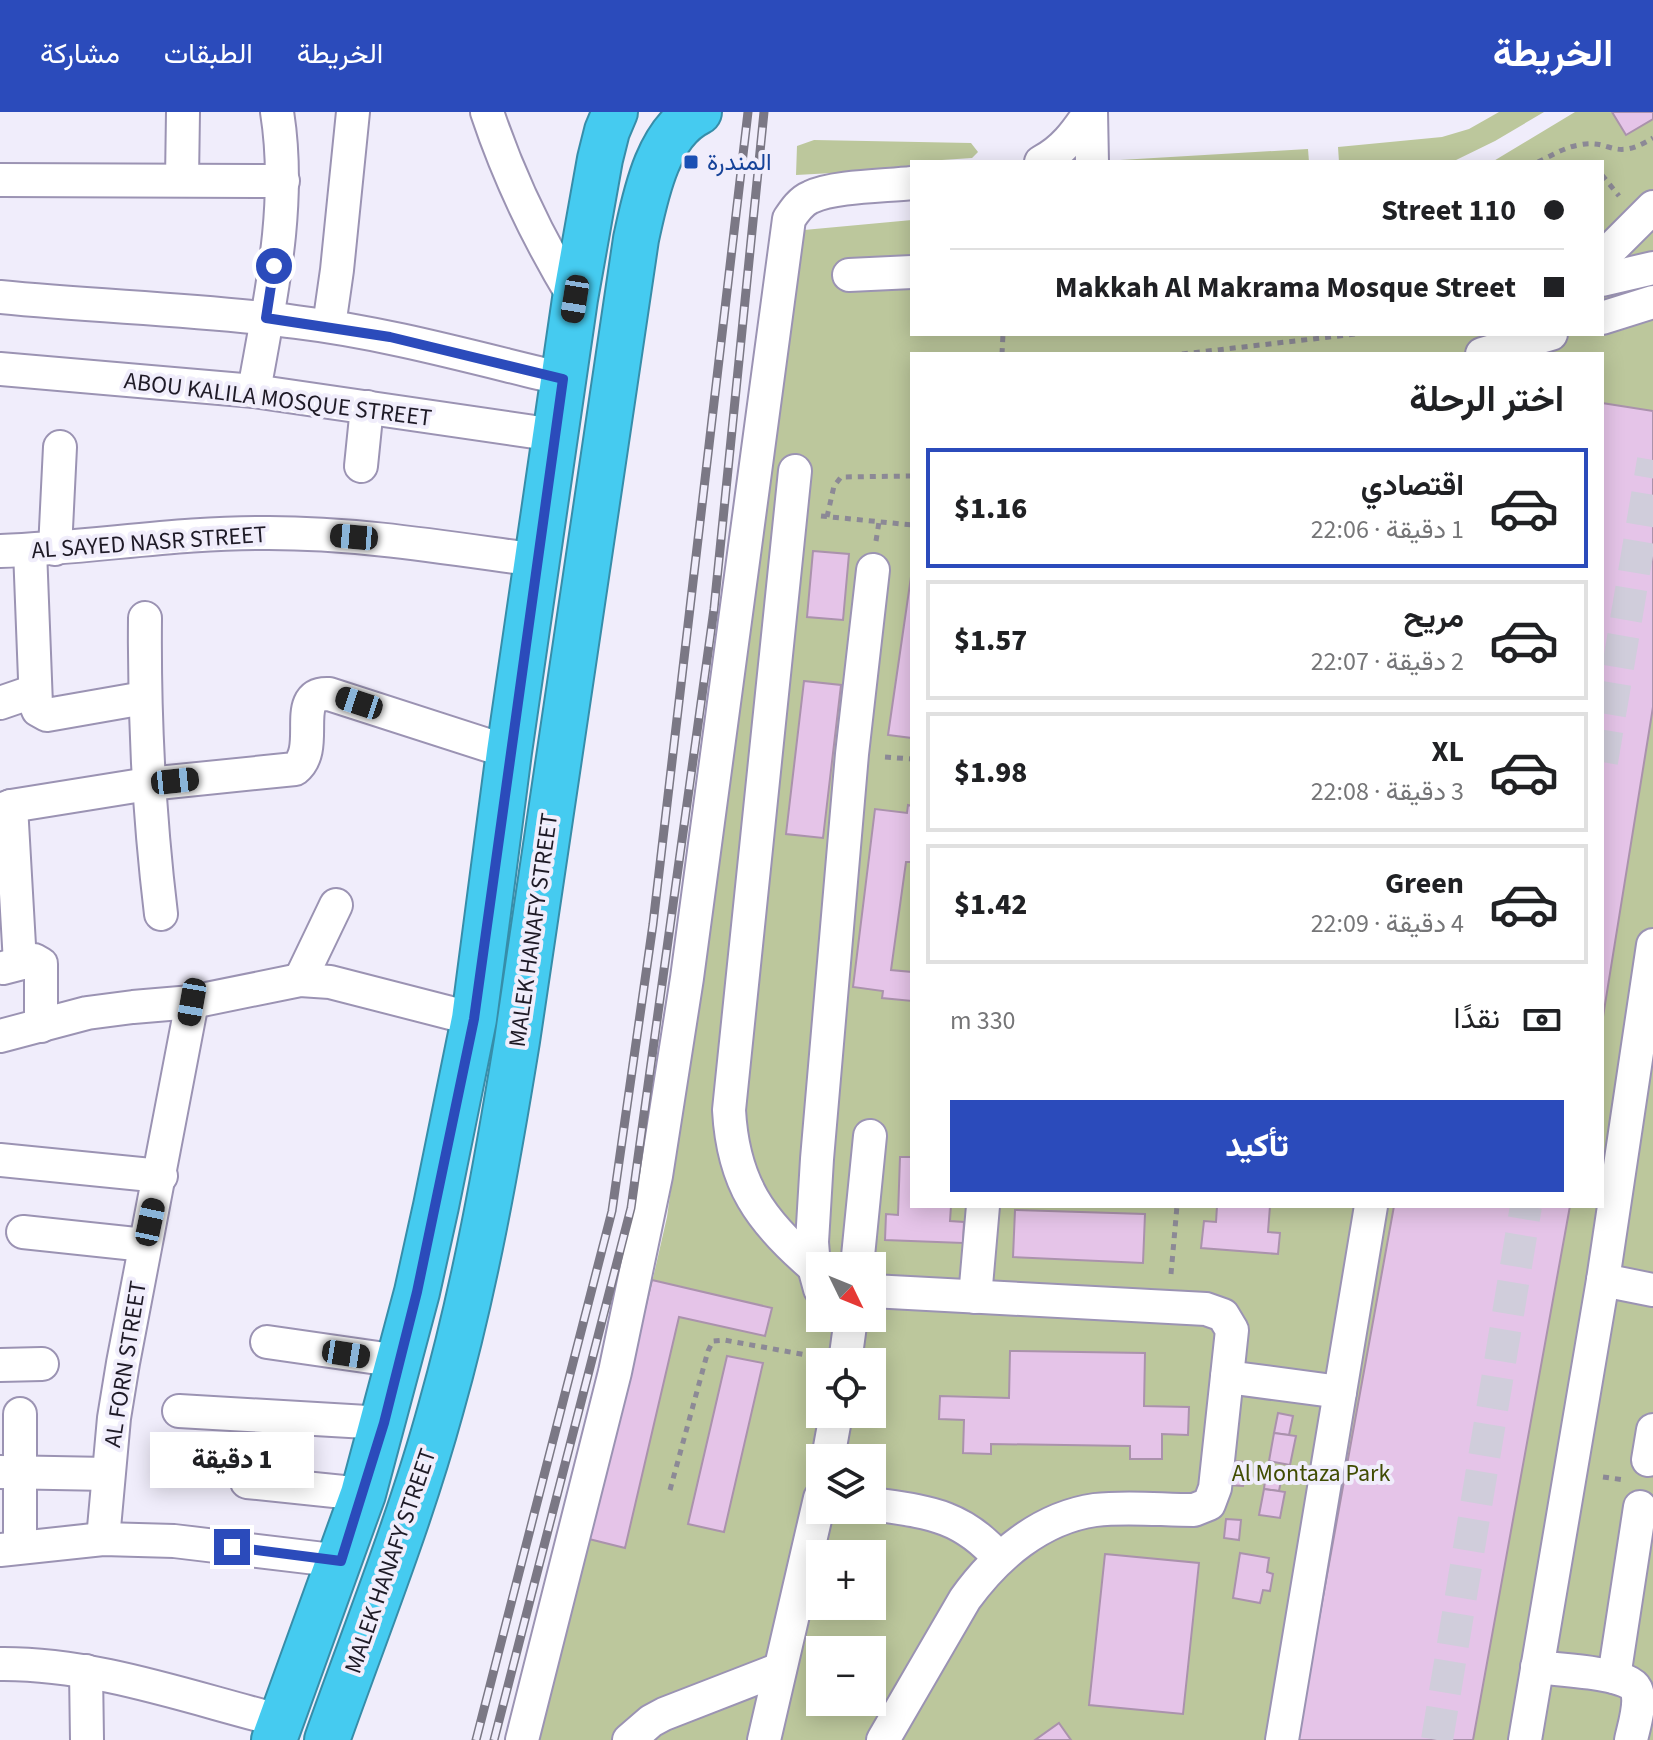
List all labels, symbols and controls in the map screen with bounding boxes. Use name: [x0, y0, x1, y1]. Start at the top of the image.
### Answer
text: الخريطة: [1493, 27, 1613, 81]
text: مشاركة: [40, 34, 120, 74]
text: الطبقات: [164, 34, 253, 74]
text: الخريطة: [297, 34, 383, 74]
place label: المندرة: [707, 145, 772, 180]
marker: المندرة: [682, 153, 700, 171]
text: Street 110: [1381, 189, 1516, 232]
route start: [256, 248, 292, 284]
text: Makkah Al Makrama Mosque Street: [1055, 266, 1516, 309]
car: [559, 273, 591, 325]
street label: ABOU KALILA MOSQUE STREET: [122, 363, 434, 436]
text: اختر الرحلة: [1409, 374, 1564, 425]
text: اقتصادي: [1361, 464, 1464, 507]
icon: car: [1488, 472, 1560, 544]
text: $1.16: [954, 487, 1027, 530]
text: 1 دقيقة · 22:06: [1311, 511, 1464, 548]
street label: AL SAYED NASR STREET: [30, 517, 268, 568]
car: [329, 523, 379, 551]
text: مريح: [1404, 596, 1464, 639]
icon: car: [1488, 604, 1560, 676]
text: $1.57: [954, 619, 1027, 662]
text: 2 دقيقة · 22:07: [1311, 643, 1464, 680]
car: [332, 684, 386, 722]
text: XL: [1431, 730, 1464, 773]
icon: car: [1488, 736, 1560, 808]
text: $1.98: [954, 751, 1027, 794]
car: [150, 767, 200, 795]
text: 3 دقيقة · 22:08: [1311, 773, 1464, 810]
street label: MALEK HANAFY STREET: [500, 811, 567, 1049]
text: Green: [1385, 862, 1464, 905]
icon: car: [1488, 868, 1560, 940]
text: $1.42: [954, 883, 1027, 926]
text: 4 دقيقة · 22:09: [1311, 905, 1464, 942]
car: [176, 976, 208, 1028]
text: نقدًا: [1454, 997, 1500, 1040]
icon: cash: [1520, 998, 1564, 1042]
text: 330 m: [950, 1002, 1016, 1039]
button: تأكيد: [950, 1100, 1564, 1192]
car: [133, 1196, 167, 1248]
north arrow: [806, 1252, 886, 1332]
map controls: [806, 1252, 886, 1716]
street label: AL FORN STREET: [95, 1278, 156, 1450]
car: [320, 1338, 372, 1370]
button: locate: [806, 1348, 886, 1428]
callout: 1 دقيقة: [150, 1431, 314, 1487]
text: 1 دقيقة: [192, 1441, 272, 1478]
street label: MALEK HANAFY STREET: [336, 1444, 445, 1678]
button: layers: [806, 1444, 886, 1524]
park label: Al Montaza Park: [1232, 1456, 1390, 1491]
route end: [214, 1529, 250, 1565]
button: +: [806, 1540, 886, 1620]
button: −: [806, 1636, 886, 1716]

